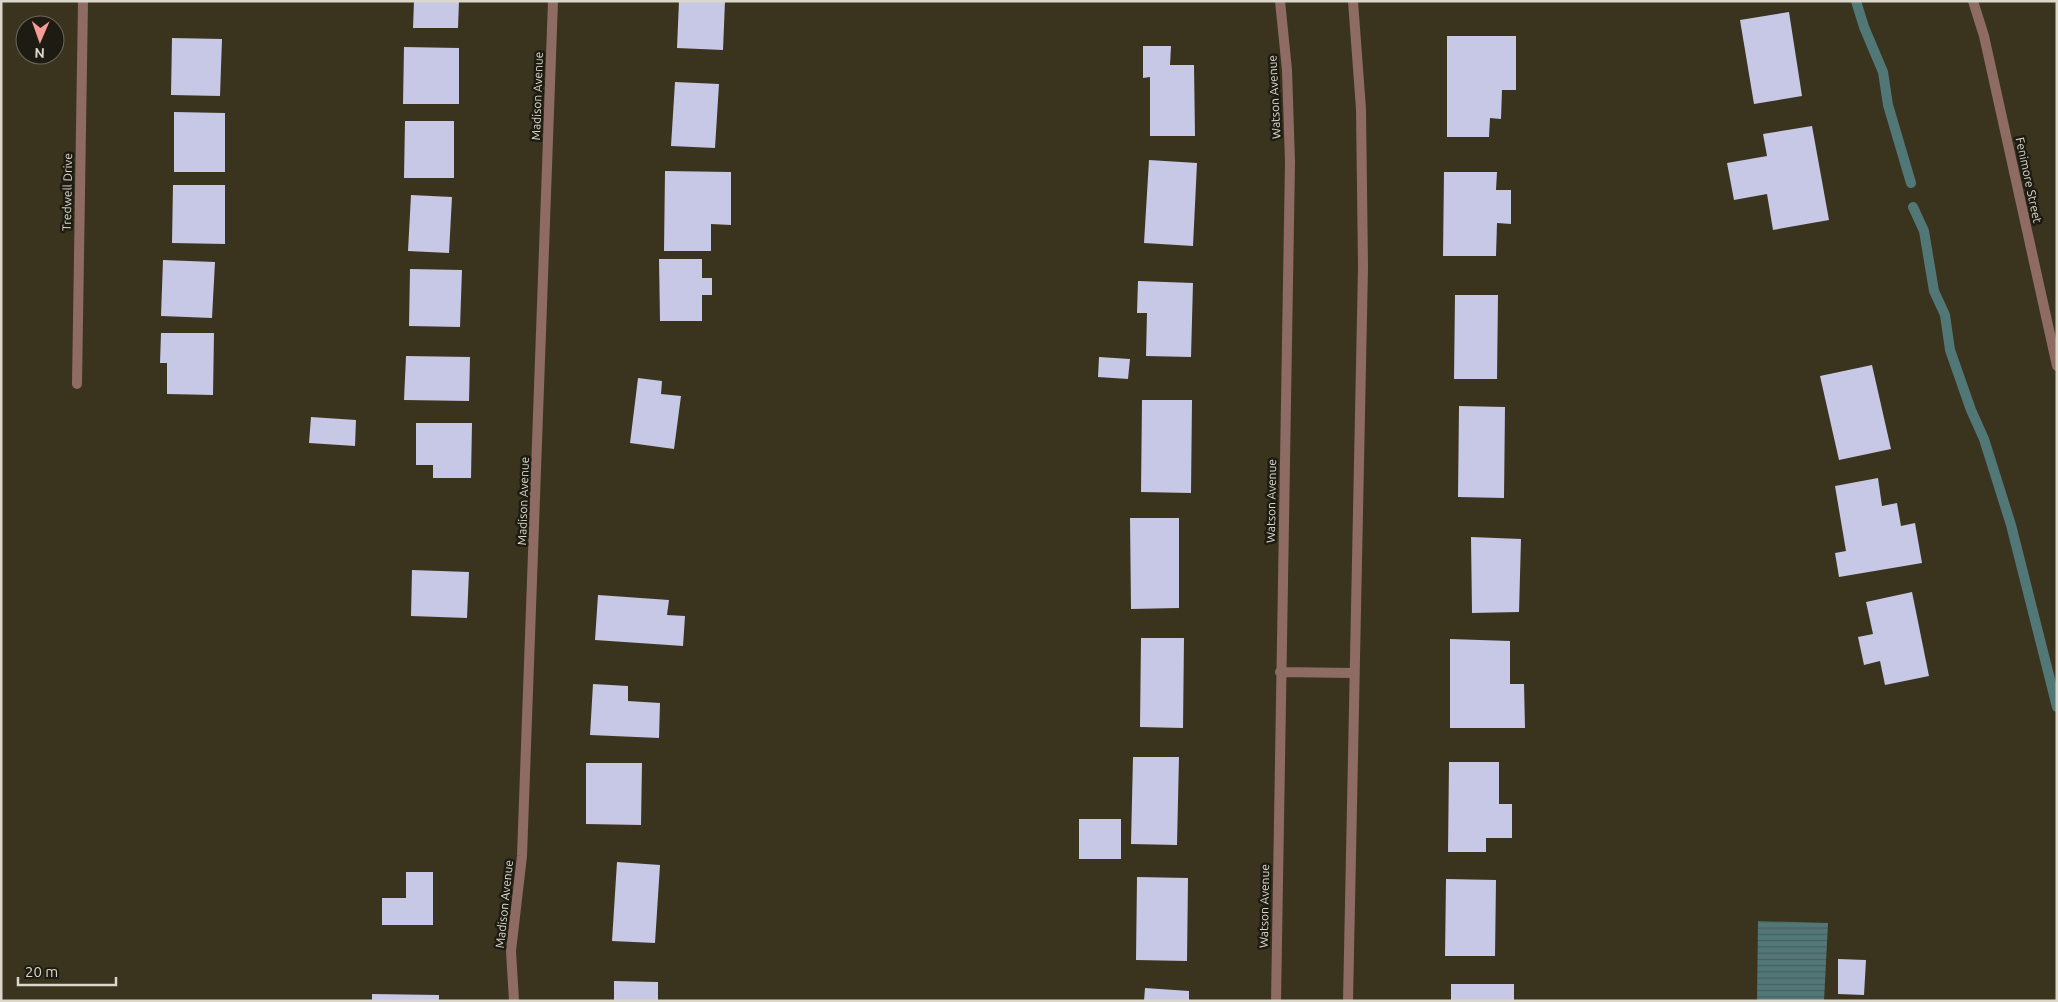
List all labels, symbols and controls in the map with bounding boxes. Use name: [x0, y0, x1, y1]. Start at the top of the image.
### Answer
north arrow: [15, 15, 65, 65]
text: N: [34, 45, 45, 61]
street label: Madison Avenue: [529, 51, 545, 141]
street label: Watson Avenue: [1265, 55, 1283, 139]
street label: Fenimore Street: [2014, 136, 2045, 224]
street label: Tredwell Drive: [60, 153, 74, 231]
street label: Madison Avenue: [515, 456, 531, 546]
street label: Watson Avenue: [1264, 459, 1278, 543]
street label: Madison Avenue: [493, 859, 515, 949]
street label: Watson Avenue: [1257, 864, 1271, 948]
scale bar: [18, 954, 115, 986]
text: 20 m: [25, 963, 58, 980]

